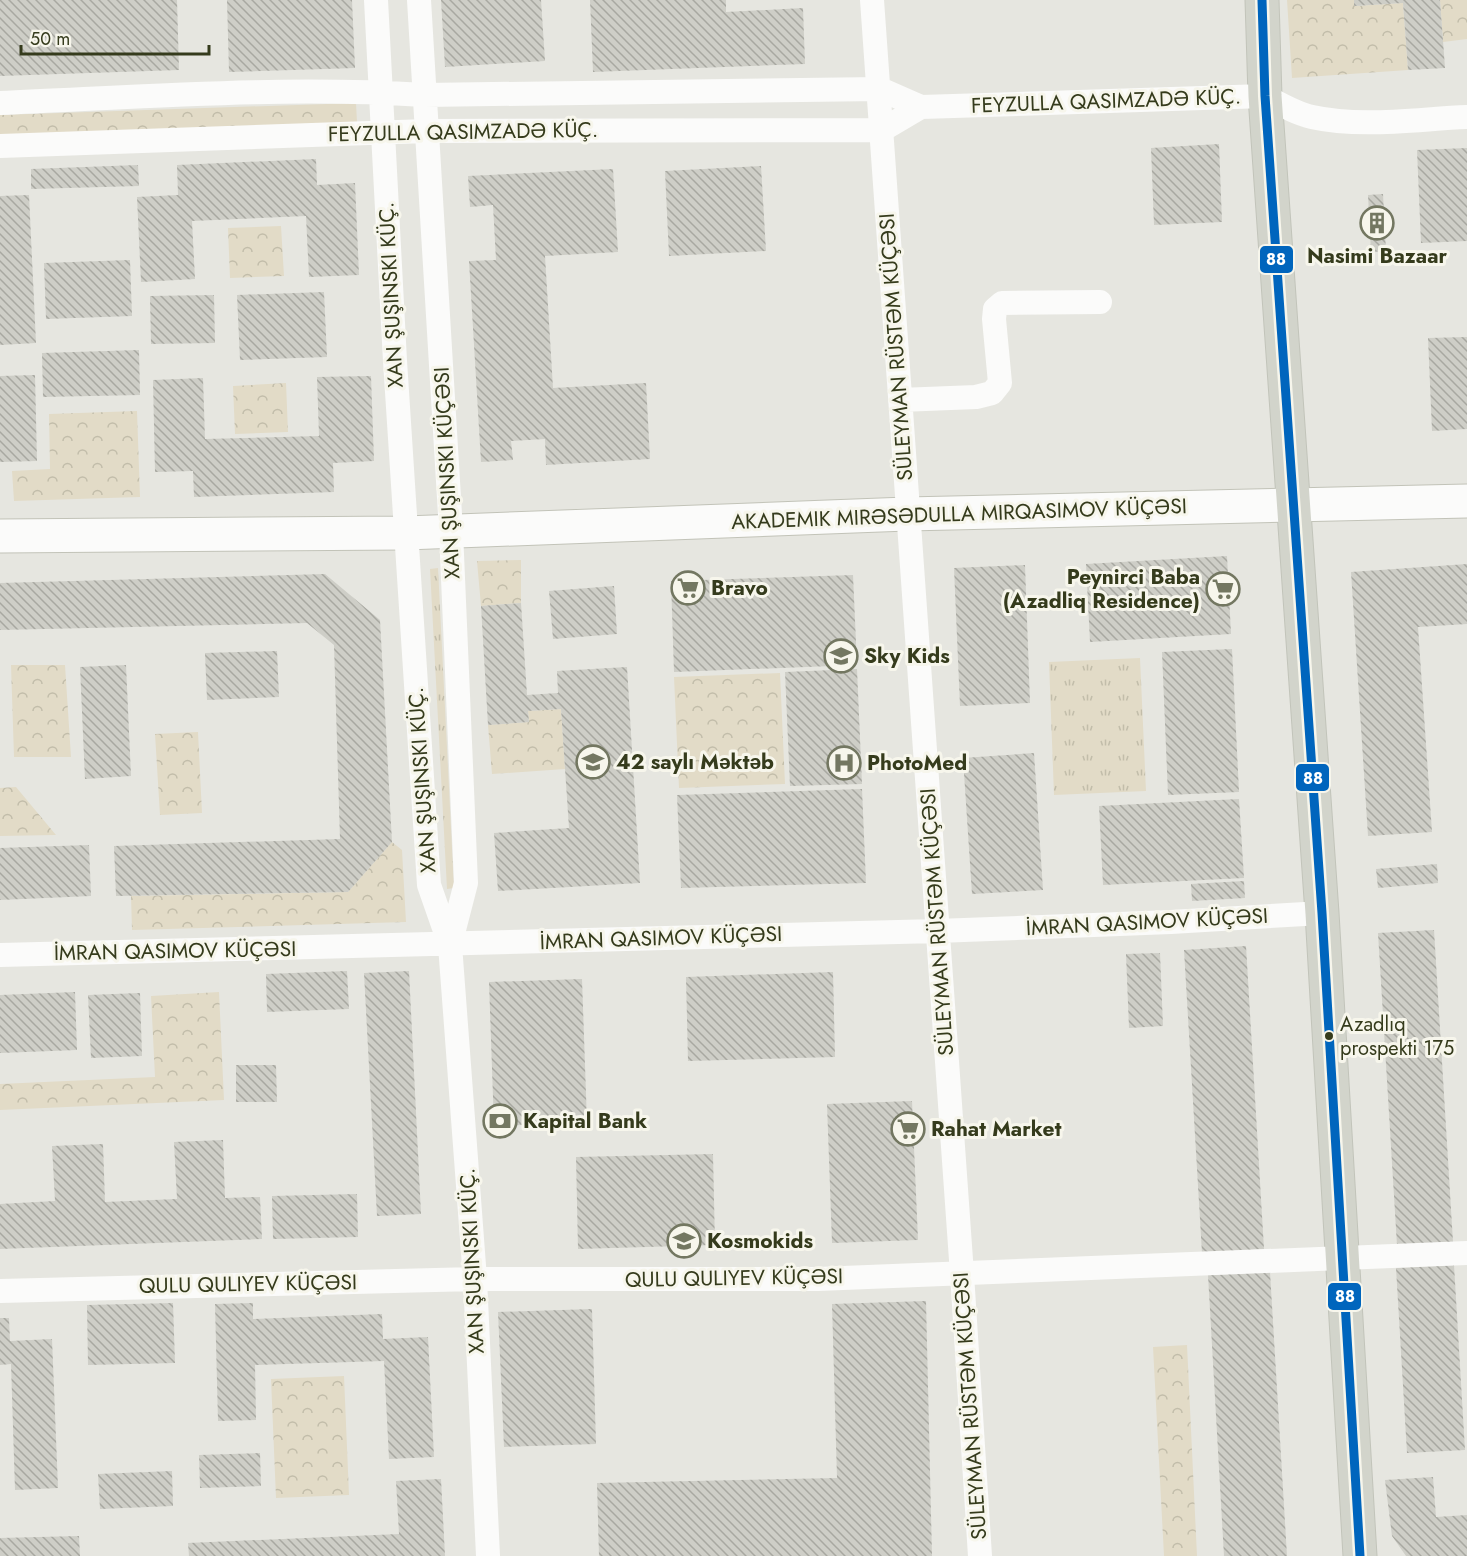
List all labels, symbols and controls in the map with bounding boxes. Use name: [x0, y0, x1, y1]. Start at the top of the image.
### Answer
scale bar: [21, 18, 208, 56]
text: 50 m: [30, 26, 70, 52]
street label: FEYZULLA QASIMZADƏ KÜÇ.: [970, 81, 1242, 121]
street label: FEYZULLA QASIMZADƏ KÜÇ.: [328, 115, 598, 149]
street label: XAN ŞUŞINSKI KÜÇ.: [371, 201, 411, 389]
building icon: Nasimi Bazaar: [1359, 205, 1395, 241]
street label: SÜLEYMAN RÜSTƏM KÜÇƏSI: [872, 212, 920, 482]
place label: Nasimi Bazaar: [1307, 241, 1447, 271]
line badge: 88: [1259, 245, 1294, 274]
text: 88: [1266, 248, 1286, 271]
street label: XAN ŞUŞINSKI KÜÇƏSI: [426, 366, 468, 580]
street label: AKADEMIK MIRƏSƏDULLA MIRQASIMOV KÜÇƏSI: [731, 491, 1187, 537]
place label: Peynirci Baba (Azadliq Residence): [1003, 562, 1200, 616]
supermarket icon: Bravo: [670, 570, 706, 606]
supermarket icon: Peynirci Baba (Azadliq Residence): [1205, 571, 1241, 607]
place label: Bravo: [711, 573, 768, 603]
school or university icon: Sky Kids: [823, 638, 859, 674]
place label: Sky Kids: [864, 641, 950, 671]
street label: XAN ŞUŞINSKI KÜÇ.: [401, 686, 443, 874]
school or university icon: 42 saylı Məktəb: [575, 744, 611, 780]
hospital icon: PhotoMed: [826, 745, 862, 781]
place label: 42 saylı Məktəb: [616, 747, 774, 777]
place label: PhotoMed: [867, 748, 967, 778]
line badge: 88: [1295, 763, 1330, 792]
text: 88: [1303, 767, 1323, 790]
street label: SÜLEYMAN RÜSTƏM KÜÇƏSI: [913, 787, 961, 1057]
street label: İMRAN QASIMOV KÜÇƏSI: [1025, 901, 1269, 943]
street label: İMRAN QASIMOV KÜÇƏSI: [539, 919, 783, 957]
street label: İMRAN QASIMOV KÜÇƏSI: [54, 934, 296, 968]
place label: Azadlıq prospekti 175: [1340, 1010, 1454, 1063]
marker: Azadlıq prospekti 175: [1323, 1030, 1335, 1042]
bank icon: Kapital Bank: [482, 1103, 518, 1139]
place label: Kapital Bank: [523, 1106, 647, 1136]
supermarket icon: Rahat Market: [890, 1111, 926, 1147]
place label: Rahat Market: [931, 1114, 1062, 1144]
street label: XAN ŞUŞINSKI KÜÇ.: [452, 1167, 492, 1355]
school or university icon: Kosmokids: [666, 1223, 702, 1259]
place label: Kosmokids: [707, 1226, 813, 1256]
street label: QULU QULIYEV KÜÇƏSI: [625, 1261, 843, 1295]
street label: QULU QULIYEV KÜÇƏSI: [139, 1267, 357, 1301]
street label: SÜLEYMAN RÜSTƏM KÜÇƏSI: [946, 1271, 994, 1541]
line badge: 88: [1327, 1282, 1362, 1311]
text: 88: [1335, 1285, 1355, 1308]

